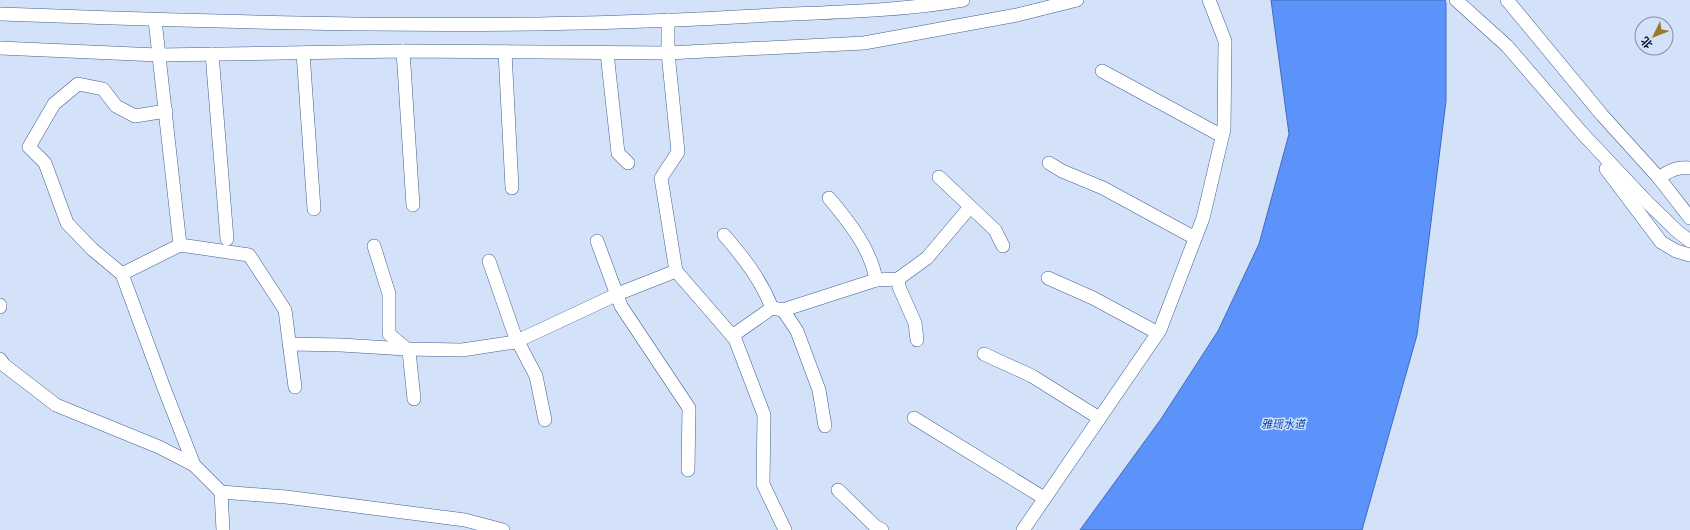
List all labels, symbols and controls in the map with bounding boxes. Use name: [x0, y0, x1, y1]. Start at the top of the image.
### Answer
north arrow: [1634, 16, 1674, 56]
text: 北: [1638, 34, 1656, 52]
water label: 雅瑶水道: [1261, 417, 1307, 431]

